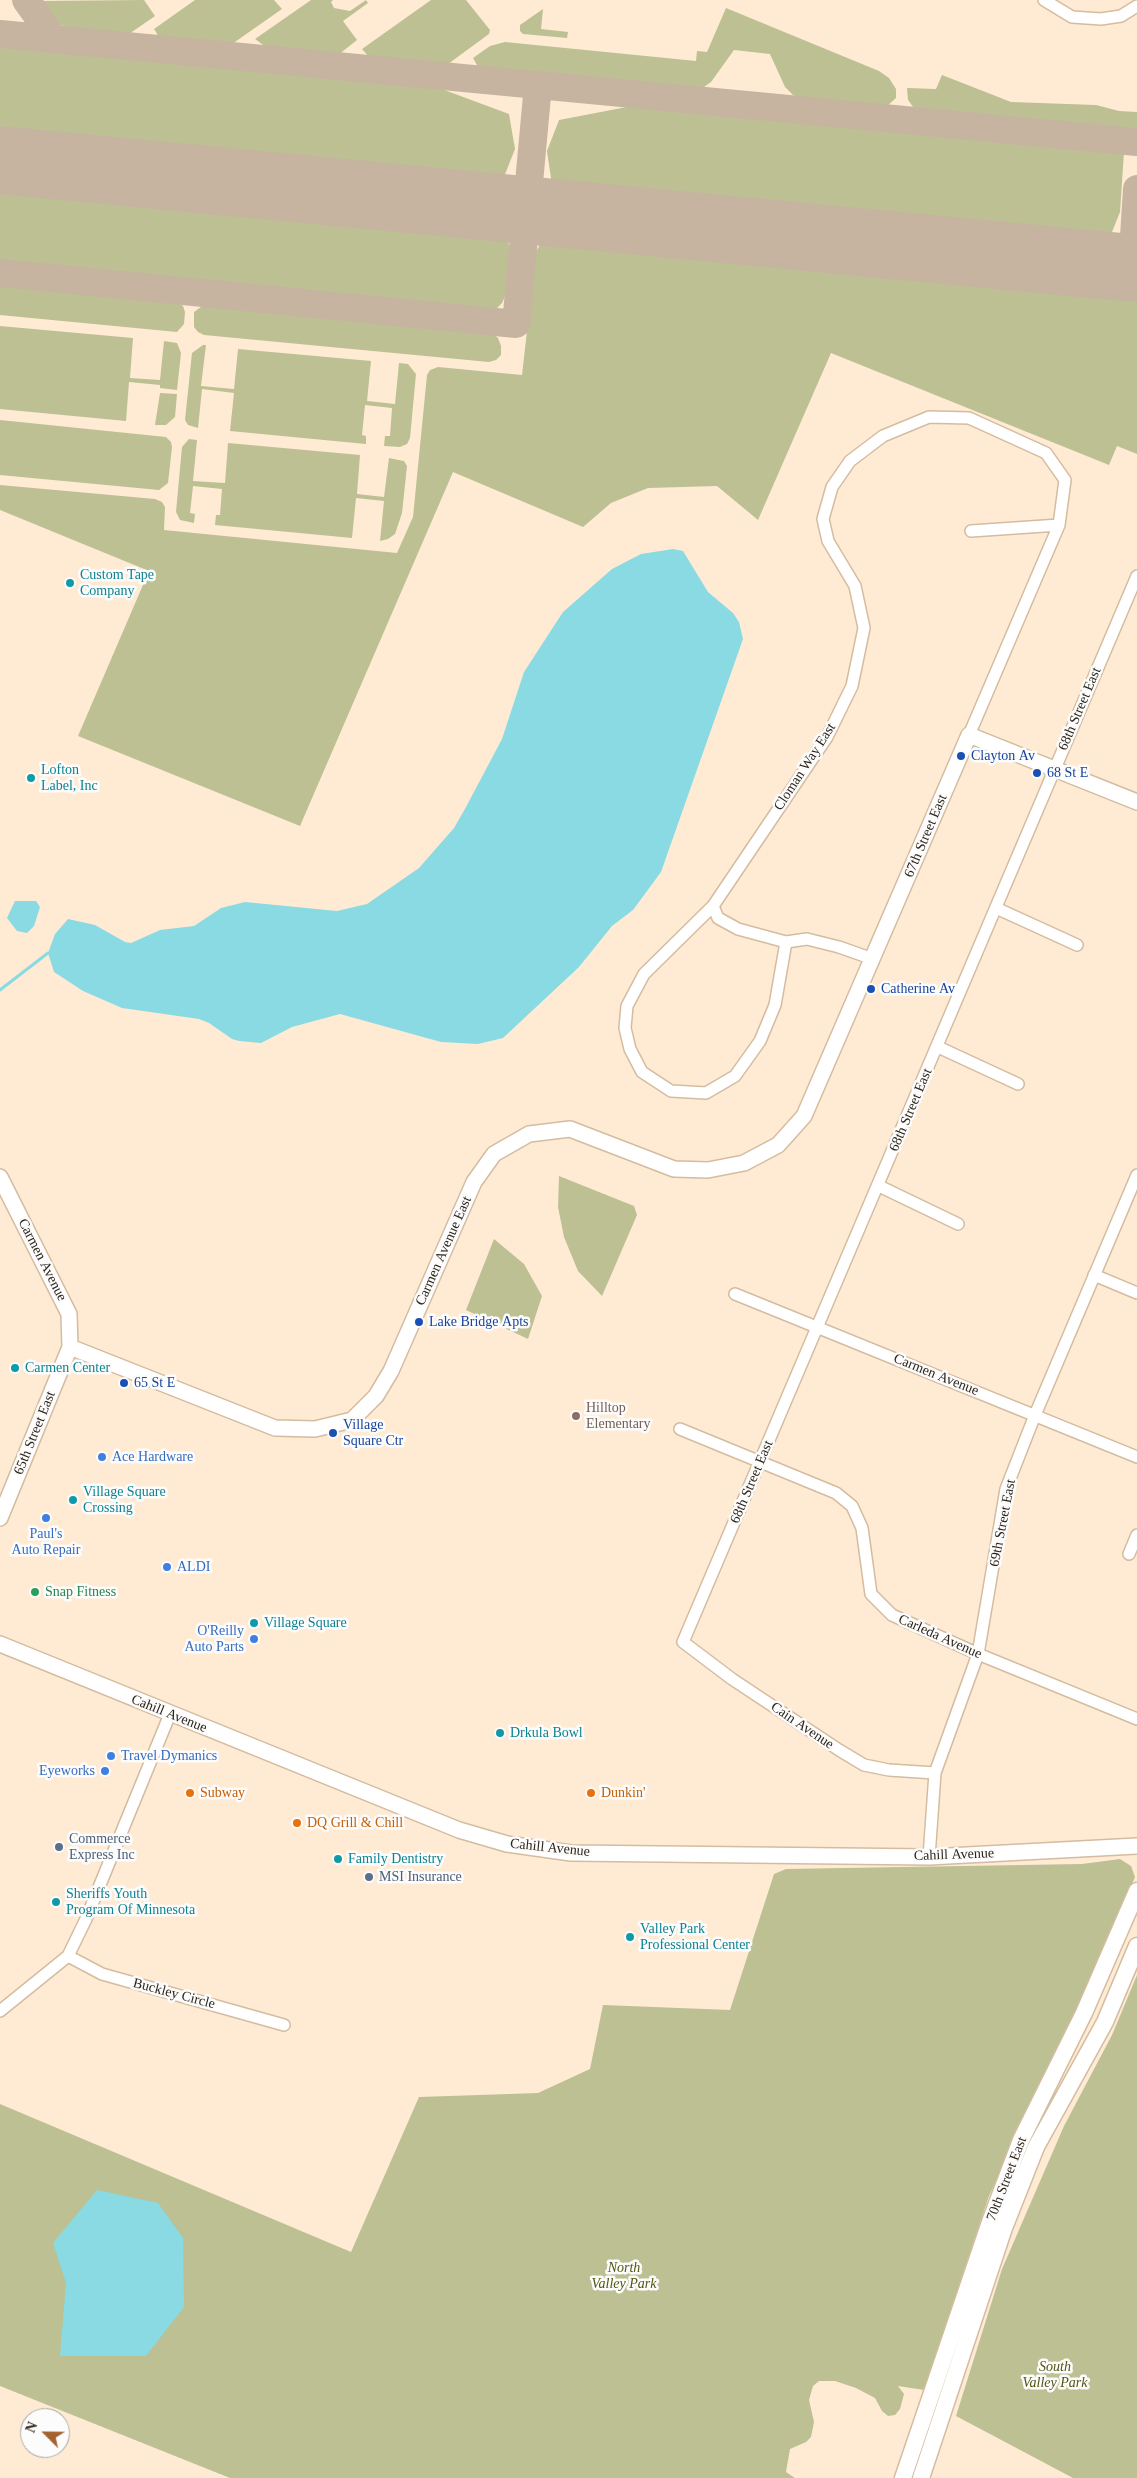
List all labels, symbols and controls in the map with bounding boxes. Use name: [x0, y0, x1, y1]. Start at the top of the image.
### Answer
place label: Custom Tape Company: [80, 567, 154, 600]
marker: Custom Tape Company: [64, 577, 76, 589]
street label: 68th Street East: [1055, 665, 1105, 753]
street label: Cloman Way East: [771, 720, 839, 814]
place label: Clayton Av: [971, 748, 1035, 764]
marker: Clayton Av: [955, 750, 967, 762]
place label: Lofton Label, Inc: [41, 762, 98, 794]
place label: 68 St E: [1047, 765, 1088, 781]
marker: 68 St E: [1031, 767, 1043, 779]
marker: Lofton Label, Inc: [25, 772, 37, 784]
street label: 67th Street East: [901, 792, 951, 880]
place label: Catherine Av: [881, 981, 955, 997]
marker: Catherine Av: [865, 983, 877, 995]
street label: 68th Street East: [886, 1066, 936, 1154]
street label: Carmen Avenue East: [412, 1194, 476, 1308]
street label: Carmen Avenue: [14, 1216, 70, 1304]
place label: Lake Bridge Apts: [429, 1314, 529, 1330]
marker: Lake Bridge Apts: [413, 1316, 425, 1328]
street label: Carmen Avenue: [891, 1350, 981, 1400]
place label: Carmen Center: [25, 1360, 110, 1376]
marker: Carmen Center: [9, 1362, 21, 1374]
place label: 65 St E: [134, 1375, 175, 1391]
marker: 65 St E: [118, 1377, 130, 1389]
street label: 65th Street East: [11, 1389, 59, 1477]
place label: Hilltop Elementary: [586, 1400, 651, 1432]
marker: Hilltop Elementary: [570, 1410, 582, 1422]
place label: Village Square Ctr: [343, 1417, 403, 1450]
marker: Village Square Ctr: [327, 1427, 339, 1439]
street label: 68th Street East: [727, 1438, 777, 1526]
place label: Ace Hardware: [112, 1449, 193, 1465]
marker: Ace Hardware: [96, 1451, 108, 1463]
street label: 69th Street East: [986, 1478, 1020, 1568]
place label: Village Square Crossing: [83, 1484, 166, 1516]
marker: Village Square Crossing: [67, 1494, 79, 1506]
marker: Paul's Auto Repair: [40, 1512, 52, 1524]
place label: Paul's Auto Repair: [12, 1526, 80, 1558]
place label: ALDI: [177, 1559, 210, 1575]
marker: ALDI: [161, 1561, 173, 1573]
place label: Snap Fitness: [45, 1584, 116, 1600]
marker: Snap Fitness: [29, 1586, 41, 1598]
street label: Carleda Avenue: [896, 1611, 984, 1663]
place label: Village Square: [264, 1615, 347, 1631]
marker: Village Square: [248, 1617, 260, 1629]
place label: O'Reilly Auto Parts: [184, 1623, 244, 1655]
marker: O'Reilly Auto Parts: [248, 1633, 260, 1645]
street label: Cahill Avenue: [129, 1691, 209, 1737]
street label: Cain Avenue: [767, 1699, 837, 1753]
place label: Drkula Bowl: [510, 1725, 583, 1741]
marker: Drkula Bowl: [494, 1727, 506, 1739]
place label: Travel Dymanics: [121, 1748, 217, 1764]
marker: Travel Dymanics: [105, 1750, 117, 1762]
place label: Eyeworks: [39, 1763, 95, 1779]
marker: Eyeworks: [99, 1765, 111, 1777]
place label: Subway: [200, 1785, 245, 1801]
place label: Dunkin': [601, 1785, 646, 1801]
marker: Subway: [184, 1787, 196, 1799]
marker: Dunkin': [585, 1787, 597, 1799]
place label: DQ Grill & Chill: [307, 1815, 403, 1831]
marker: DQ Grill & Chill: [291, 1817, 303, 1829]
place label: Commerce Express Inc: [69, 1831, 135, 1864]
street label: Cahill Avenue: [509, 1835, 591, 1861]
marker: Commerce Express Inc: [53, 1841, 65, 1853]
street label: Cahill Avenue: [914, 1845, 994, 1865]
place label: Family Dentistry: [348, 1851, 443, 1867]
marker: Family Dentistry: [332, 1853, 344, 1865]
place label: MSI Insurance: [379, 1869, 462, 1885]
marker: MSI Insurance: [363, 1871, 375, 1883]
place label: Sheriffs Youth Program Of Minnesota: [66, 1886, 195, 1918]
marker: Sheriffs Youth Program Of Minnesota: [50, 1896, 62, 1908]
place label: Valley Park Professional Center: [640, 1921, 750, 1954]
marker: Valley Park Professional Center: [624, 1931, 636, 1943]
street label: Buckley Circle: [131, 1975, 217, 2013]
street label: 70th Street East: [983, 2135, 1031, 2223]
park label: North Valley Park: [592, 2260, 656, 2292]
park label: South Valley Park: [1023, 2359, 1087, 2392]
north arrow: [20, 2408, 70, 2458]
text: N: [23, 2420, 41, 2435]

